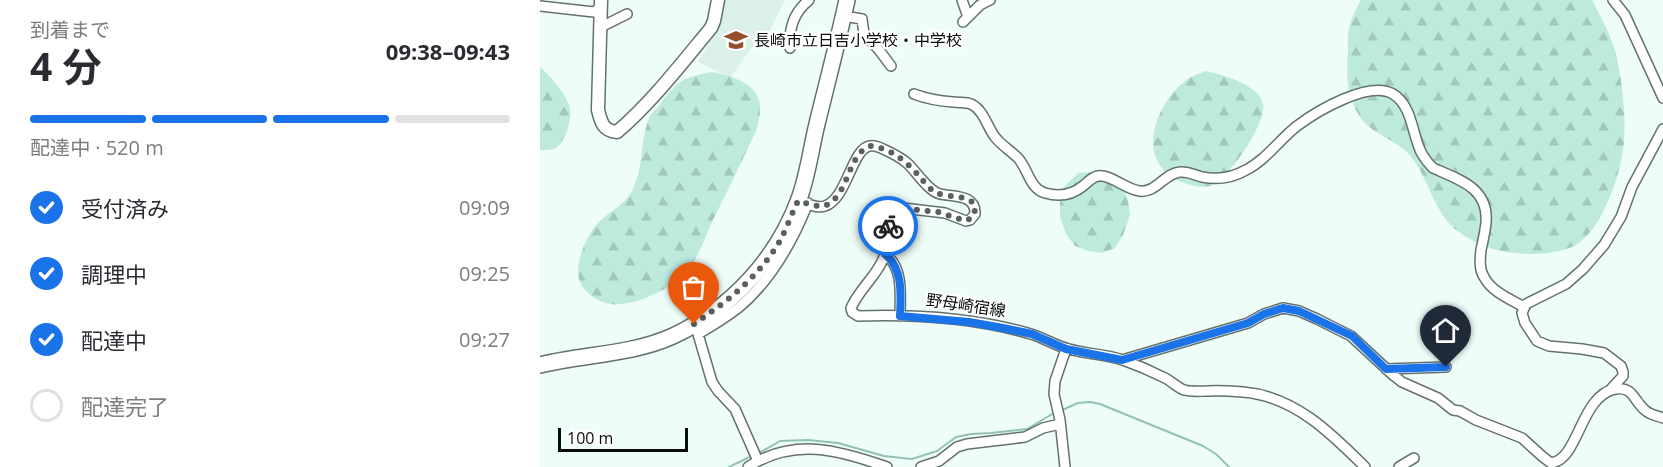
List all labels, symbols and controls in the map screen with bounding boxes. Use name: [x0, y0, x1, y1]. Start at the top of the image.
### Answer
text: 到着まで: [30, 16, 110, 43]
school or university icon: 長崎市立日吉小学校・中学校: [723, 27, 749, 53]
place label: 長崎市立日吉小学校・中学校: [754, 29, 962, 51]
text: 09:38–09:43: [386, 36, 510, 66]
text: 4 分: [30, 39, 101, 92]
text: 配達中 · 520 m: [30, 134, 164, 161]
icon: check: [30, 191, 63, 224]
text: 受付済み: [81, 193, 169, 223]
text: 09:09: [459, 194, 510, 221]
courier: [858, 196, 918, 256]
icon: bike: [872, 210, 905, 243]
icon: check: [30, 257, 63, 290]
text: 調理中: [81, 259, 147, 289]
text: 09:25: [459, 260, 510, 287]
pin: [668, 262, 719, 324]
icon: bag: [677, 271, 710, 304]
street label: 野母崎宿線: [925, 289, 1007, 321]
pin: [1420, 305, 1471, 367]
icon: home: [1429, 314, 1462, 347]
icon: check: [30, 323, 63, 356]
text: 配達中: [81, 325, 147, 355]
text: 09:27: [459, 326, 510, 353]
text: 配達完了: [81, 391, 169, 421]
scale bar: [558, 425, 688, 452]
text: 100 m: [567, 427, 613, 449]

